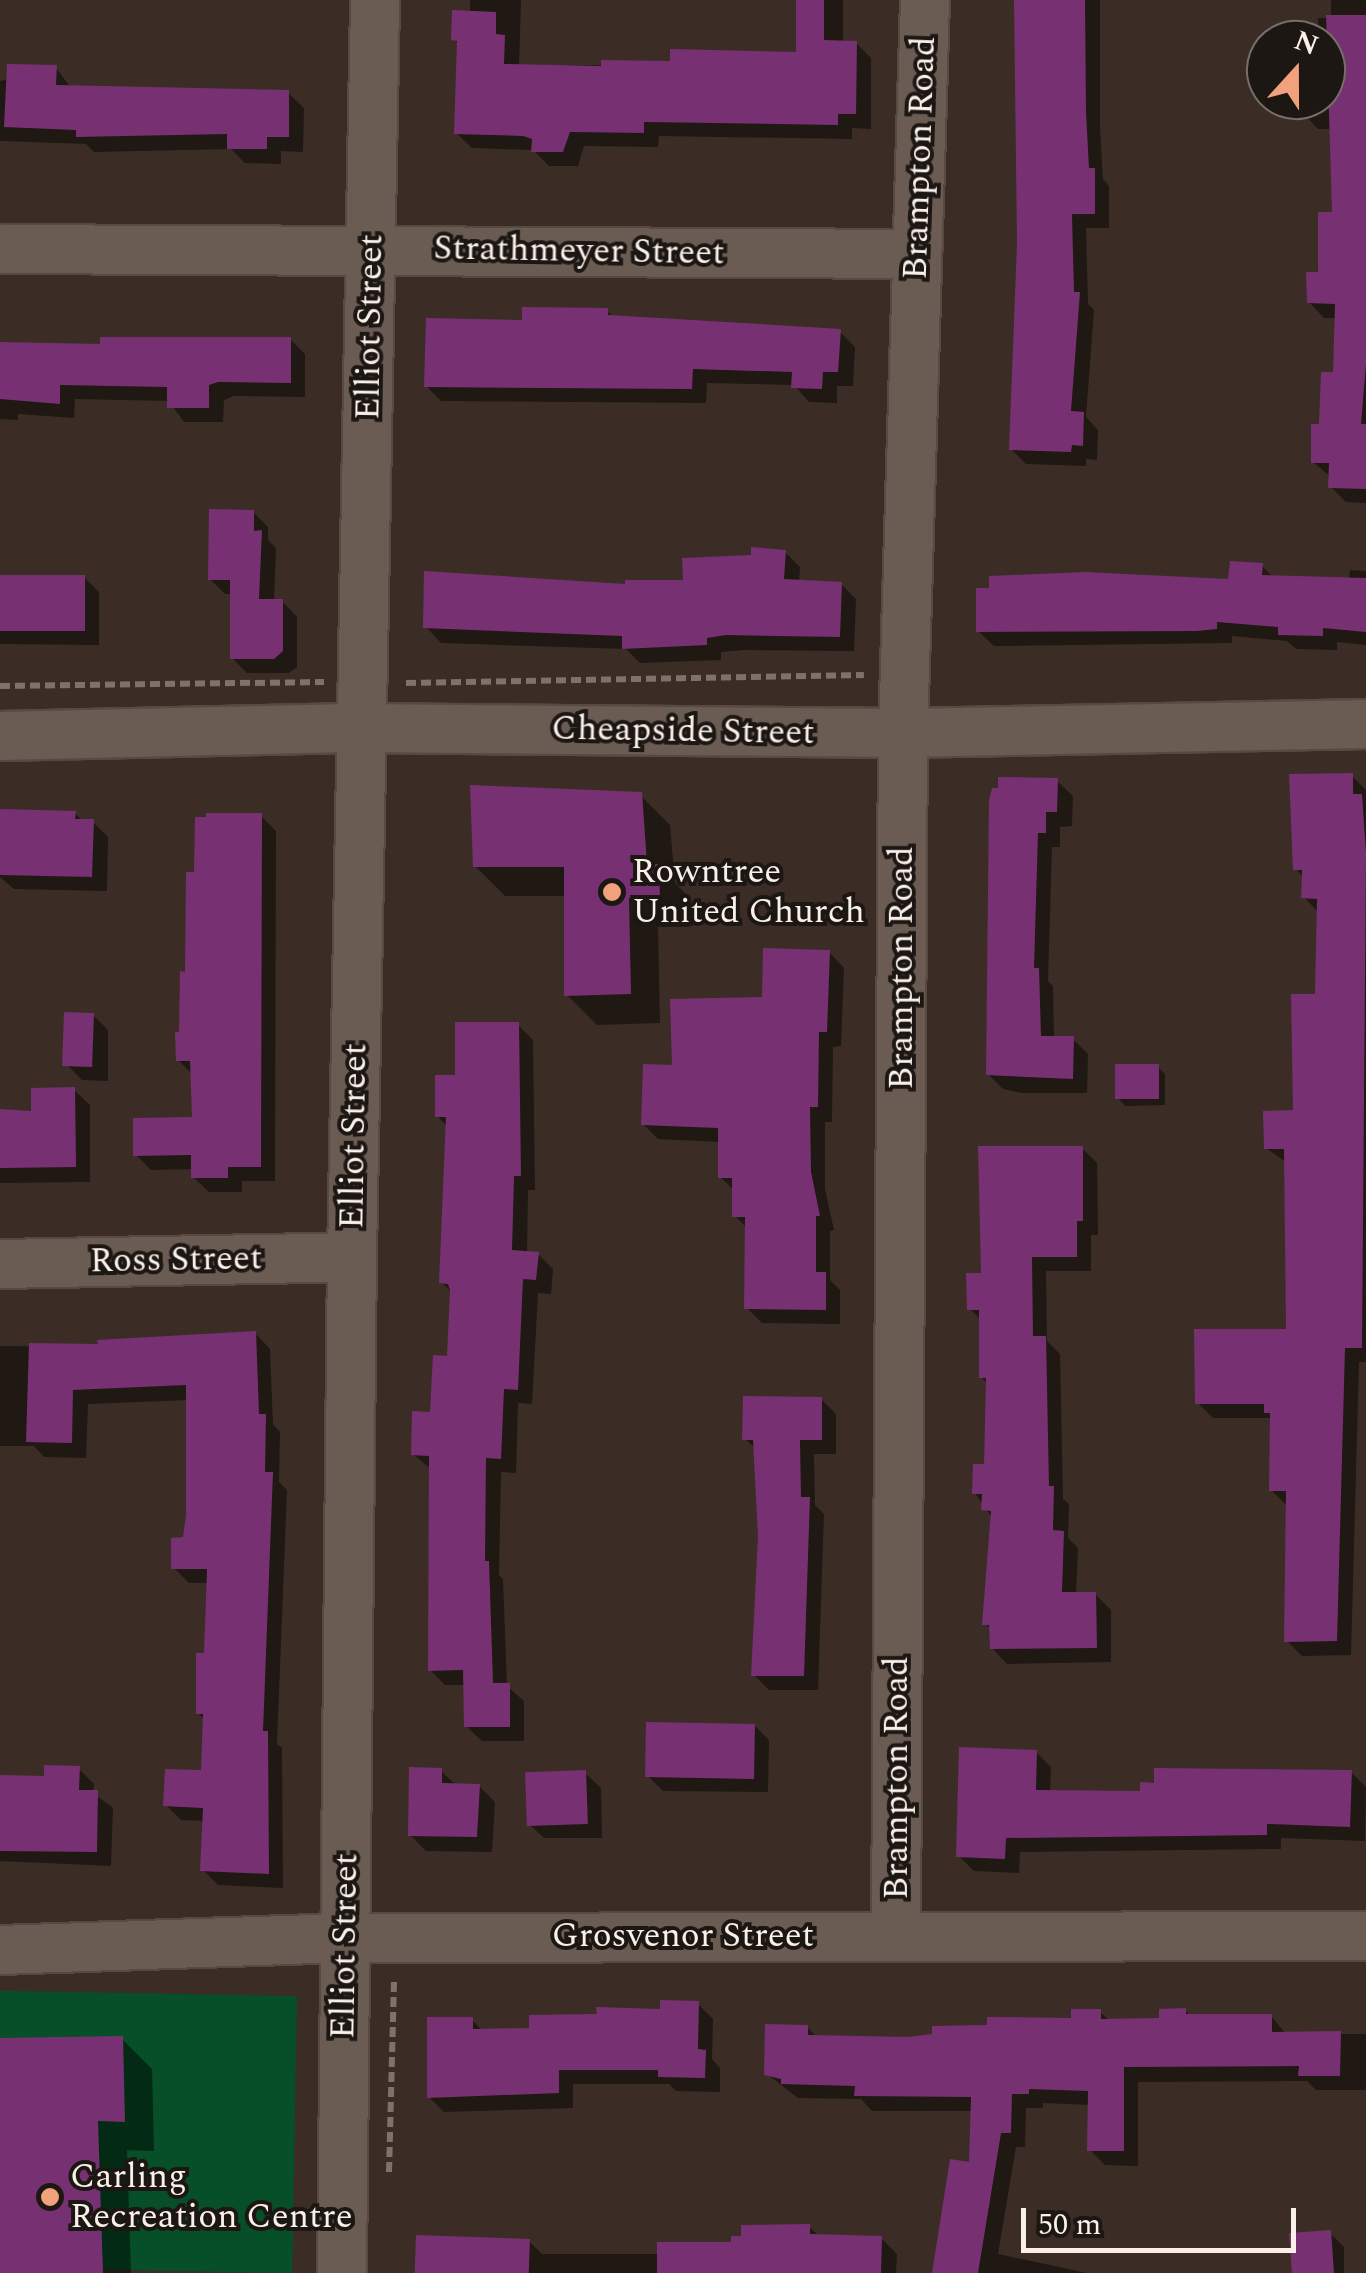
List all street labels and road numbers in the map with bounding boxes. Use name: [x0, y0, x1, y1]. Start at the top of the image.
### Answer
street label: Brampton Road: [895, 36, 945, 280]
street label: Strathmeyer Street: [433, 227, 725, 275]
street label: Elliot Street: [347, 234, 393, 420]
street label: Cheapside Street: [551, 708, 815, 754]
street label: Brampton Road: [881, 846, 923, 1090]
street label: Elliot Street: [331, 1043, 377, 1229]
street label: Ross Street: [89, 1237, 263, 1283]
street label: Brampton Road: [876, 1656, 918, 1900]
street label: Elliot Street: [322, 1853, 368, 2039]
street label: Grosvenor Street: [552, 1915, 814, 1957]

